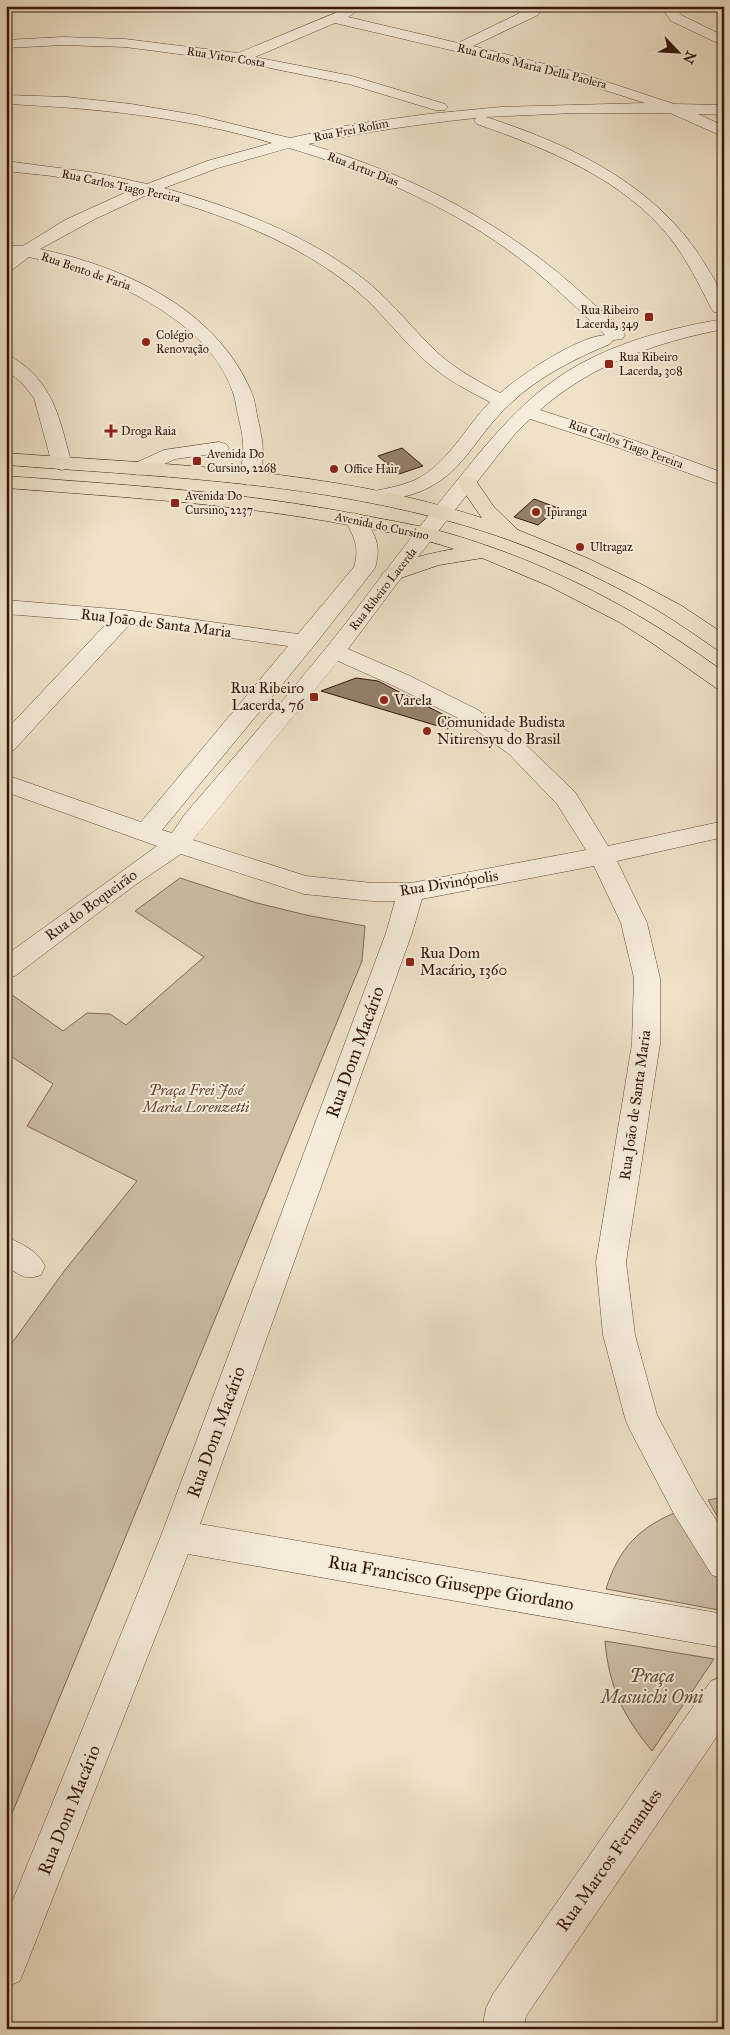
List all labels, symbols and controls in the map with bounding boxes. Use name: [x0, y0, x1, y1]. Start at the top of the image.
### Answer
north arrow: [652, 28, 702, 78]
street label: Rua Carlos Maria Della Paolera: [456, 41, 609, 92]
street label: Rua Vitor Costa: [186, 44, 267, 70]
text: N: [679, 48, 700, 66]
street label: Rua Frei Rolim: [312, 116, 390, 144]
street label: Rua Artur Dias: [326, 149, 400, 189]
street label: Rua Carlos Tiago Pereira: [60, 167, 183, 207]
street label: Rua Bento de Faria: [39, 249, 134, 293]
place label: Rua Ribeiro Lacerda, 349: [576, 303, 639, 331]
marker: Rua Ribeiro Lacerda, 349: [643, 311, 655, 323]
place label: Colégio Renovação: [156, 328, 209, 356]
marker: Colégio Renovação: [140, 336, 152, 348]
place label: Rua Ribeiro Lacerda, 308: [619, 350, 683, 378]
marker: Rua Ribeiro Lacerda, 308: [603, 358, 615, 370]
street label: Rua Carlos Tiago Pereira: [566, 417, 686, 473]
place label: Droga Raia: [121, 424, 177, 439]
marker: Droga Raia: [105, 425, 117, 437]
place label: Avenida Do Cursino, 2268: [206, 447, 276, 475]
marker: Avenida Do Cursino, 2268: [191, 455, 203, 467]
place label: Office Hair: [344, 462, 399, 476]
marker: Office Hair: [328, 463, 340, 475]
place label: Avenida Do Cursino, 2237: [184, 489, 253, 517]
marker: Avenida Do Cursino, 2237: [169, 497, 181, 509]
place label: Ipiranga: [546, 505, 588, 520]
marker: Ipiranga: [530, 506, 542, 518]
street label: Avenida do Cursino: [333, 509, 430, 543]
place label: Ultragaz: [590, 540, 633, 555]
marker: Ultragaz: [574, 541, 586, 553]
street label: Rua Ribeiro Lacerda: [346, 544, 420, 633]
street label: Rua João de Santa Maria: [80, 605, 233, 642]
place label: Rua Ribeiro Lacerda, 76: [231, 679, 305, 714]
marker: Rua Ribeiro Lacerda, 76: [308, 691, 320, 703]
place label: Varela: [393, 691, 432, 709]
marker: Varela: [378, 694, 390, 706]
place label: Comunidade Budista Nitirensyu do Brasil: [437, 713, 566, 748]
marker: Comunidade Budista Nitirensyu do Brasil: [421, 725, 433, 737]
street label: Rua do Boqueirão: [42, 865, 141, 945]
street label: Rua Divinópolis: [398, 866, 500, 900]
place label: Rua Dom Macário, 1360: [420, 944, 507, 979]
marker: Rua Dom Macário, 1360: [404, 956, 416, 968]
street label: Rua Dom Macário: [321, 983, 389, 1121]
street label: Rua João de Santa Maria: [616, 1028, 656, 1181]
park label: Praça Frei José Maria Lorenzetti: [141, 1081, 250, 1116]
street label: Rua Dom Macário: [182, 1363, 250, 1501]
street label: Rua Francisco Giuseppe Giordano: [326, 1551, 576, 1615]
park label: Praça Masuichi Omi: [599, 1665, 703, 1708]
street label: Rua Dom Macário: [33, 1742, 105, 1878]
street label: Rua Marcos Fernandes: [551, 1784, 667, 1936]

